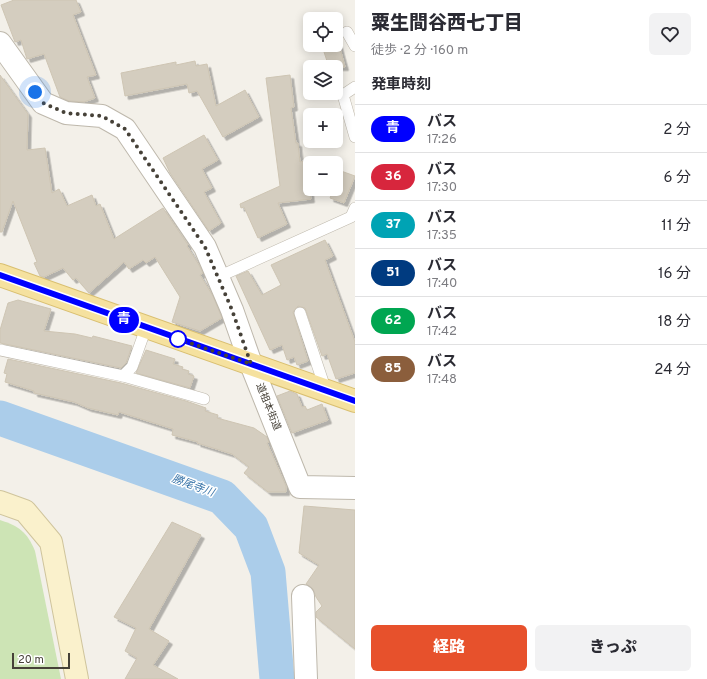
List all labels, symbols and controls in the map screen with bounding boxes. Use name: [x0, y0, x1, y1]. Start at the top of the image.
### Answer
map controls: [303, 12, 343, 196]
button: locate: [303, 12, 343, 52]
text: 粟生間谷西七丁目: [371, 12, 523, 36]
button: heart: [649, 13, 691, 55]
text: 徒歩 · 2 分 · 160 m: [371, 43, 468, 59]
button: layers: [303, 60, 343, 100]
text: 発車時刻: [371, 76, 431, 95]
your location: [25, 82, 45, 102]
button: +: [303, 108, 343, 148]
text: バス: [427, 113, 457, 132]
text: 青: [386, 120, 400, 137]
text: 2 分: [663, 121, 691, 140]
text: 17:26: [427, 132, 457, 148]
button: −: [303, 156, 343, 196]
text: バス: [427, 161, 457, 180]
text: 36: [385, 168, 402, 185]
text: 6 分: [664, 169, 691, 188]
text: 17:30: [427, 180, 457, 196]
text: バス: [427, 209, 457, 228]
text: 37: [385, 216, 401, 233]
text: 11 分: [661, 217, 691, 236]
text: 17:35: [427, 228, 457, 244]
text: バス: [427, 257, 457, 276]
text: 51: [386, 264, 400, 281]
text: 16 分: [658, 265, 691, 284]
text: 17:40: [427, 276, 457, 292]
text: バス: [427, 305, 457, 324]
line badge: 青: [111, 307, 137, 333]
text: 青: [117, 311, 131, 328]
text: 62: [384, 312, 402, 329]
text: 18 分: [658, 313, 691, 332]
text: 17:42: [427, 324, 457, 340]
unlabelled marker: [169, 330, 187, 348]
text: バス: [427, 353, 457, 372]
text: 85: [384, 360, 402, 377]
text: 24 分: [654, 361, 691, 380]
text: 17:48: [427, 372, 457, 388]
street label: 道祖本街道: [253, 381, 283, 433]
water label: 勝尾寺川: [170, 472, 217, 500]
button: 経路: [371, 625, 527, 671]
button: きっぷ: [535, 625, 691, 671]
scale bar: [12, 651, 70, 670]
text: 20 m: [18, 653, 44, 667]

